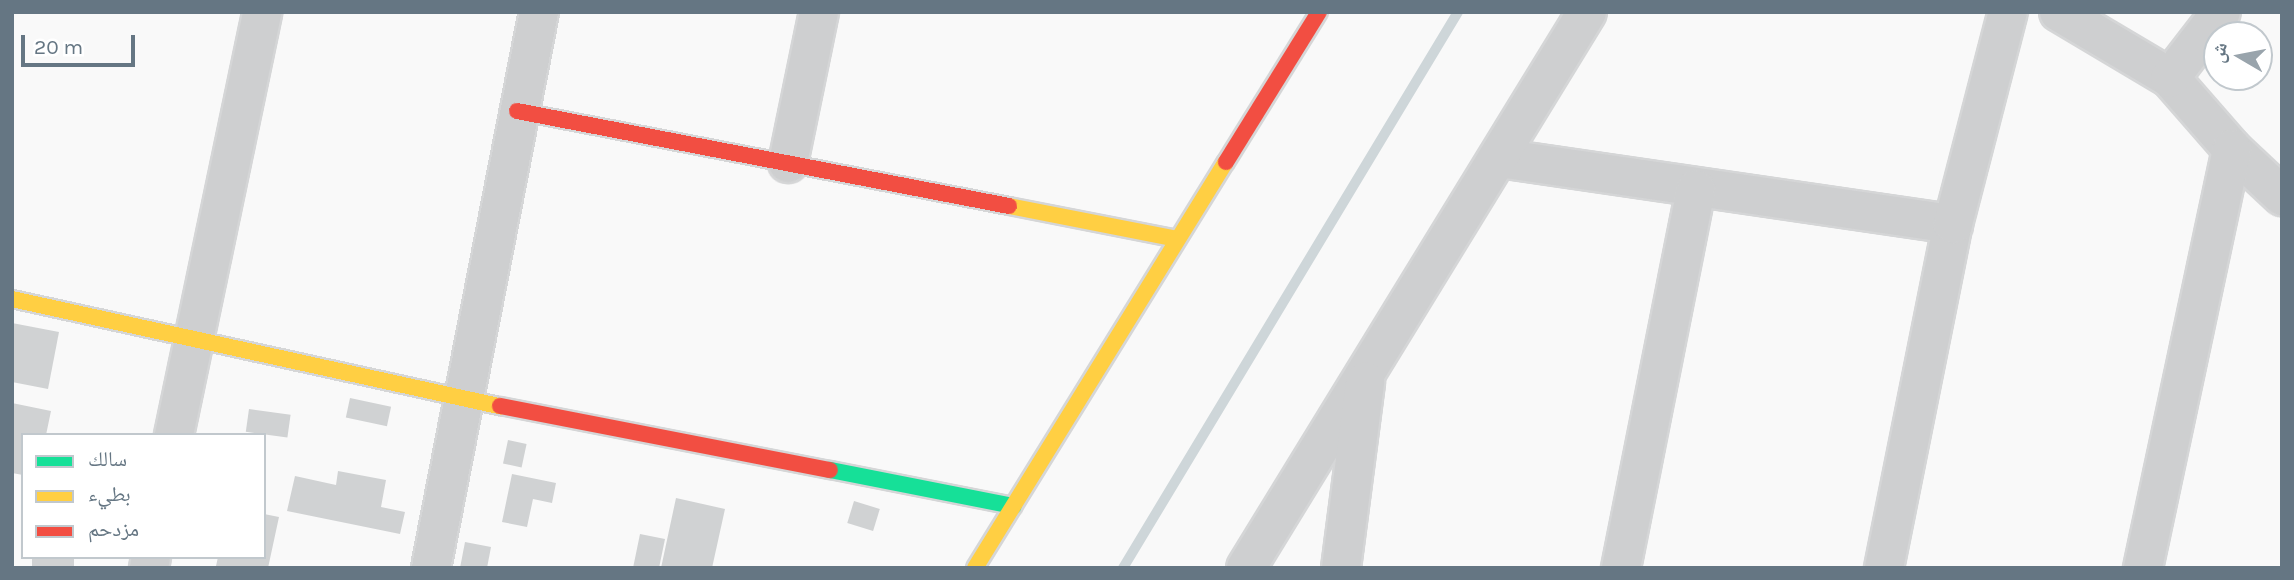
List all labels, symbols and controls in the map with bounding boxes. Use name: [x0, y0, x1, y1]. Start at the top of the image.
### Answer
scale bar: [24, 21, 138, 65]
north arrow: [2203, 21, 2273, 91]
text: 20 m: [34, 35, 83, 59]
text: ش: [2207, 41, 2232, 65]
legend: [21, 433, 266, 559]
text: سالك: [88, 447, 127, 471]
text: بطيء: [88, 482, 131, 506]
text: مزدحم: [88, 517, 139, 541]

